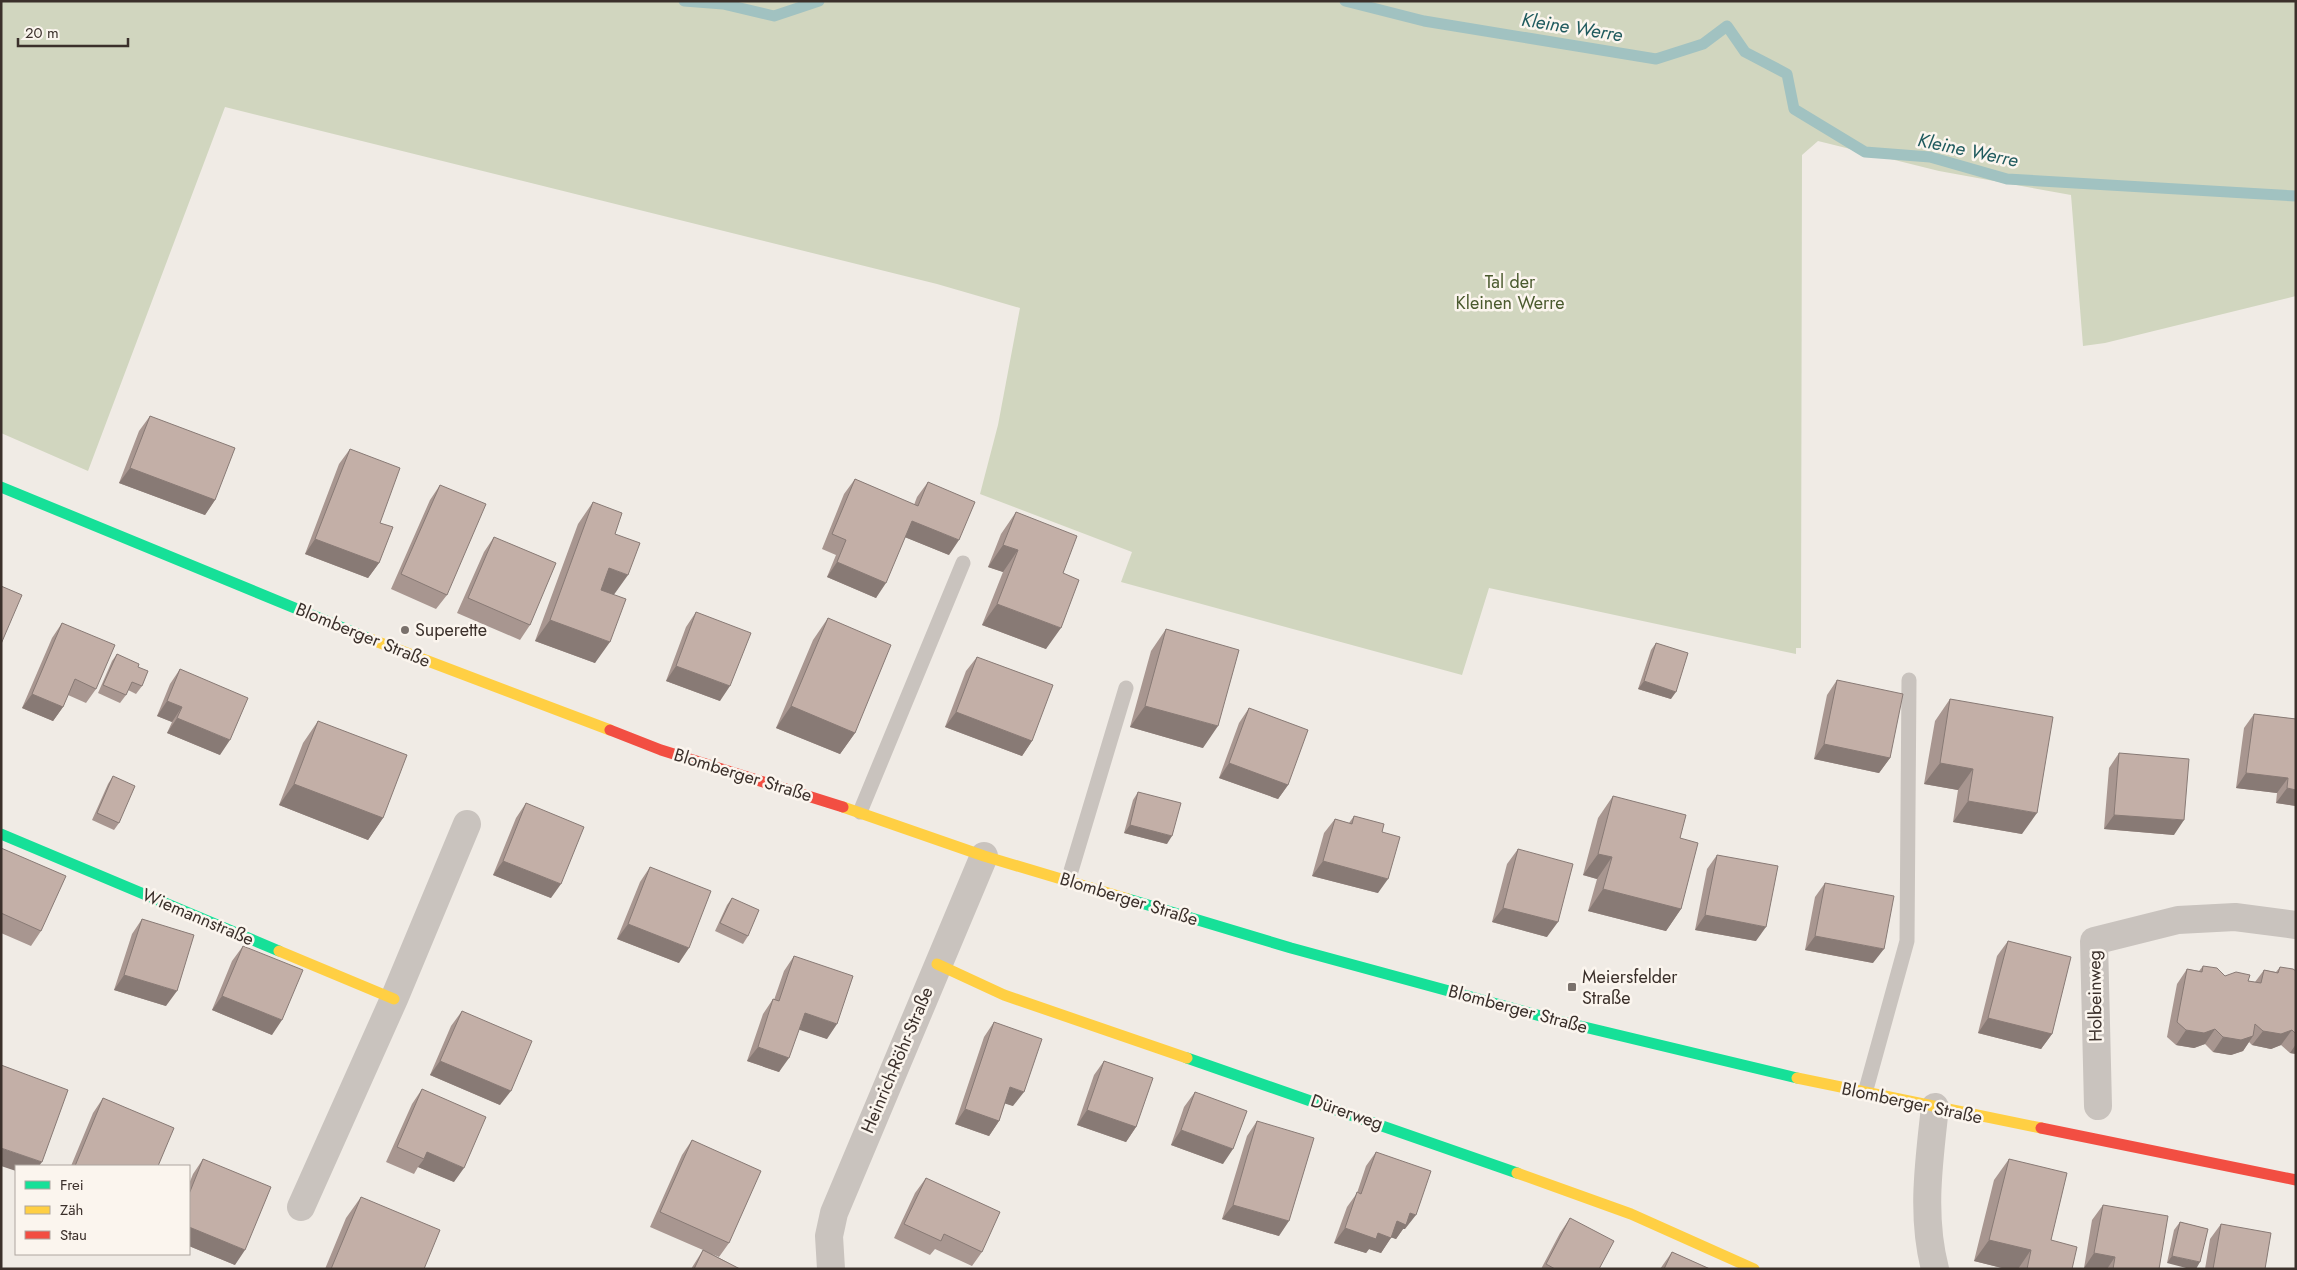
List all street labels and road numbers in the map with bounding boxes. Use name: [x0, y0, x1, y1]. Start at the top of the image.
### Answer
street label: Blomberger Straße: [292, 596, 434, 674]
street label: Blomberger Straße: [671, 742, 815, 808]
street label: Blomberger Straße: [1057, 866, 1201, 932]
street label: Wiemannstraße: [138, 882, 258, 952]
street label: Holbeinweg: [2081, 950, 2109, 1042]
street label: Blomberger Straße: [1446, 978, 1590, 1040]
street label: Heinrich-Röhr-Straße: [854, 983, 940, 1137]
street label: Blomberger Straße: [1839, 1075, 1985, 1131]
street label: Dürerweg: [1307, 1087, 1387, 1137]

